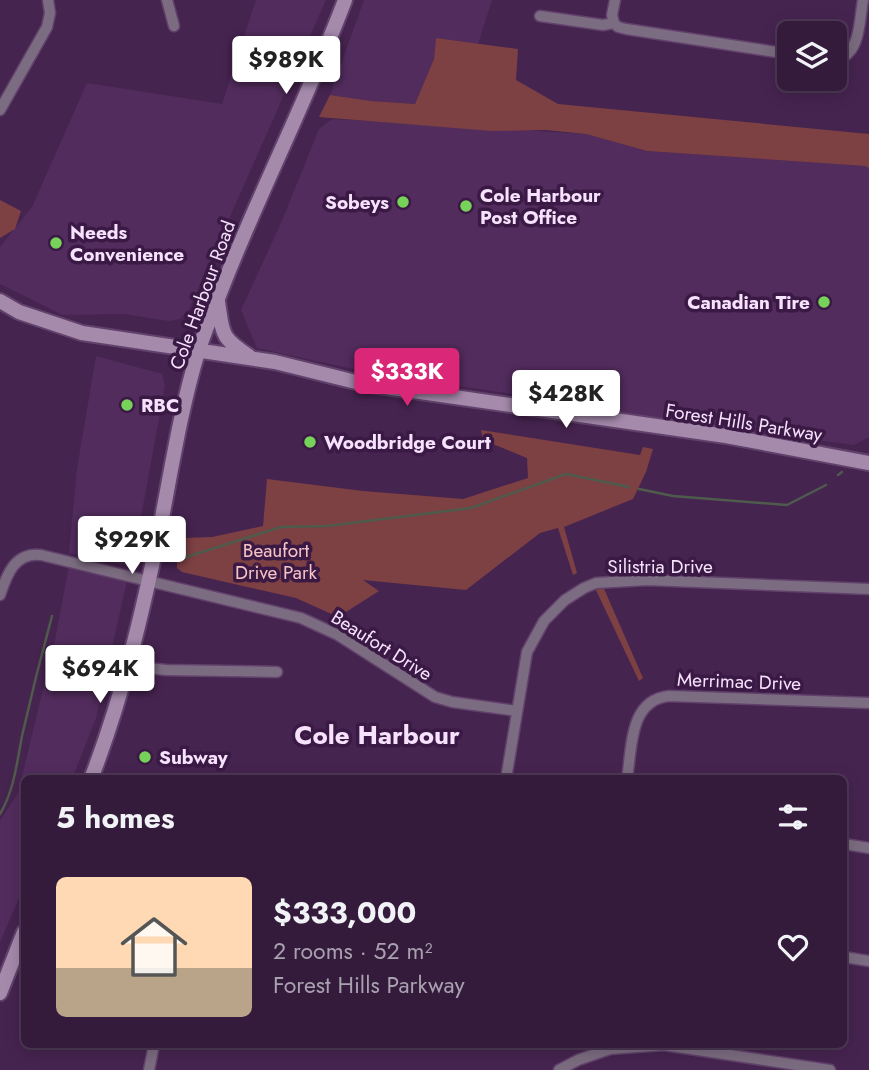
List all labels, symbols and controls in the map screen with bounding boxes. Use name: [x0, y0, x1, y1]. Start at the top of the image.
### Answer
map controls: [777, 21, 847, 91]
button: layers: [777, 21, 847, 91]
pin: $989K: [237, 36, 335, 96]
text: $989K: [248, 42, 324, 76]
place label: Cole Harbour Post Office: [480, 182, 601, 231]
place label: Sobeys: [325, 189, 389, 216]
marker: Sobeys: [395, 194, 411, 210]
marker: Cole Harbour Post Office: [458, 198, 474, 214]
street label: Cole Harbour Road: [163, 217, 242, 373]
place label: Needs Convenience: [70, 219, 184, 268]
marker: Needs Convenience: [48, 235, 64, 251]
place label: Canadian Tire: [687, 289, 810, 316]
marker: Canadian Tire: [816, 294, 832, 310]
pin: $333K: [358, 348, 456, 408]
text: $333K: [370, 354, 444, 388]
pin: $428K: [517, 370, 615, 430]
text: $428K: [528, 376, 604, 410]
place label: RBC: [141, 392, 179, 419]
marker: RBC: [119, 397, 135, 413]
street label: Forest Hills Parkway: [664, 397, 825, 448]
place label: Woodbridge Court: [324, 429, 491, 456]
marker: Woodbridge Court: [302, 434, 318, 450]
pin: $929K: [83, 516, 181, 576]
text: $929K: [94, 522, 170, 556]
park label: Beaufort Drive Park: [235, 537, 318, 586]
street label: Silistria Drive: [607, 553, 713, 580]
street label: Beaufort Drive: [326, 604, 438, 687]
pin: $694K: [51, 646, 149, 705]
text: $694K: [61, 651, 139, 685]
street label: Merrimac Drive: [676, 666, 802, 697]
district label: Cole Harbour: [294, 716, 460, 754]
place label: Subway: [159, 744, 229, 771]
marker: Subway: [137, 749, 153, 765]
text: 5 homes: [56, 796, 175, 839]
icon: filters: [774, 798, 812, 836]
text: $333,000: [273, 891, 416, 934]
icon: home: [112, 905, 196, 989]
icon: heart: [774, 928, 812, 966]
text: 2 rooms · 52 m²: [273, 934, 432, 968]
text: Forest Hills Parkway: [273, 968, 465, 1002]

